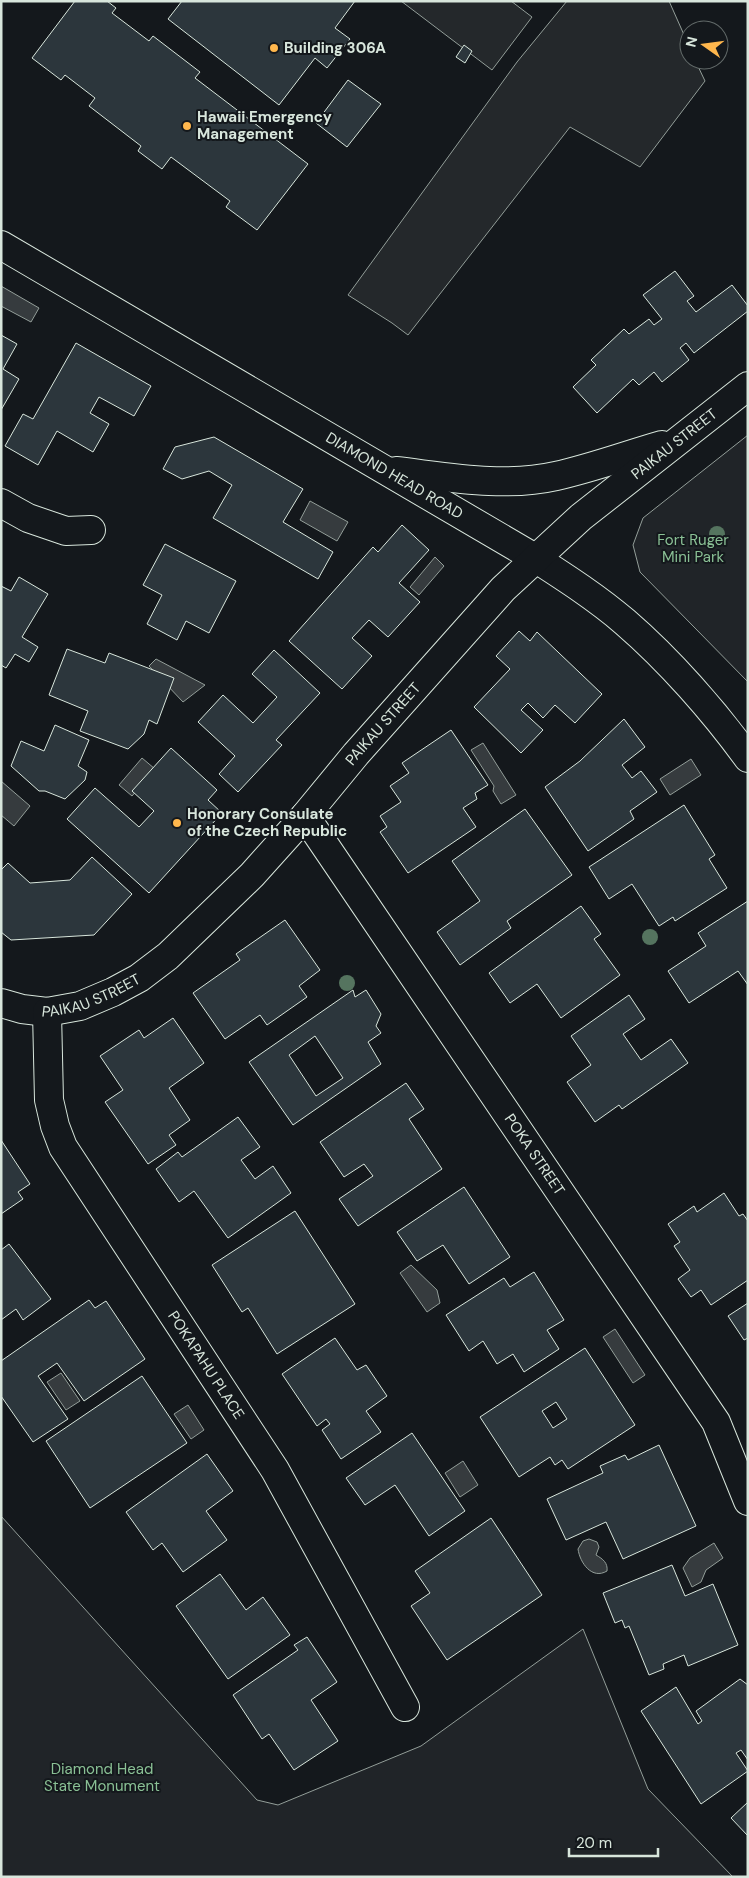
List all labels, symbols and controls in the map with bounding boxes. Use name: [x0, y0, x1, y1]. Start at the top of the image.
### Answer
north arrow: [679, 20, 729, 70]
text: N: [681, 35, 701, 49]
place label: Building 306A: [284, 38, 386, 58]
marker: Building 306A: [268, 42, 280, 54]
place label: Hawaii Emergency Management: [197, 107, 332, 144]
marker: Hawaii Emergency Management: [181, 120, 193, 132]
street label: PAIKAU STREET: [627, 404, 721, 484]
street label: DIAMOND HEAD ROAD: [322, 428, 467, 524]
park label: Fort Ruger Mini Park: [657, 530, 729, 567]
street label: PAIKAU STREET: [341, 678, 425, 769]
place label: Honorary Consulate of the Czech Republic: [187, 804, 347, 841]
marker: Honorary Consulate of the Czech Republic: [171, 817, 183, 829]
street label: PAIKAU STREET: [41, 969, 144, 1022]
street label: POKA STREET: [500, 1110, 569, 1199]
street label: POKAPAHU PLACE: [163, 1307, 249, 1423]
park label: Diamond Head State Monument: [44, 1759, 160, 1796]
scale bar: [569, 1826, 658, 1858]
text: 20 m: [576, 1833, 612, 1853]

